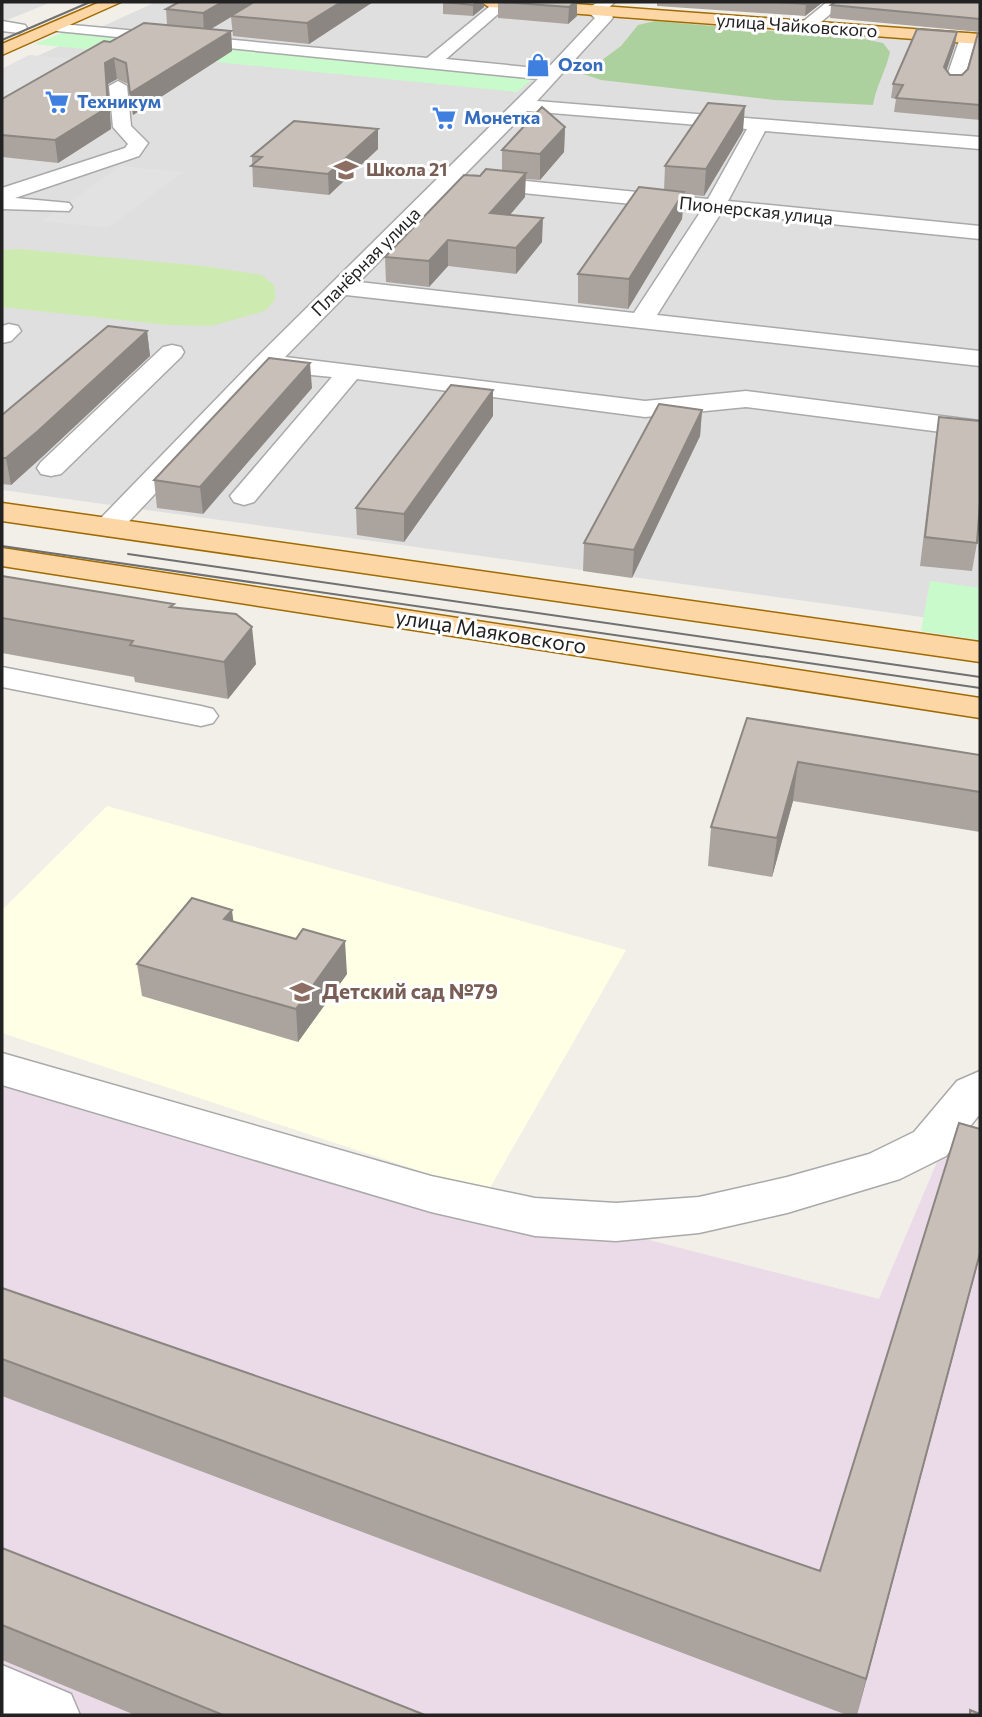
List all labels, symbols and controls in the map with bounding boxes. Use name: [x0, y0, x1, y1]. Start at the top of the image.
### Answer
street label: улица Чайковского: [716, 8, 878, 42]
shop icon: Ozon: [524, 51, 552, 79]
place label: Ozon: [558, 53, 603, 75]
supermarket icon: Техникум: [43, 88, 71, 116]
place label: Техникум: [77, 90, 161, 112]
supermarket icon: Монетка: [430, 104, 458, 132]
place label: Монетка: [464, 106, 540, 128]
school or university icon: Школа 21: [332, 156, 360, 184]
place label: Школа 21: [366, 158, 447, 180]
street label: Пионерская улица: [678, 191, 834, 229]
street label: Планёрная улица: [306, 202, 424, 320]
street label: улица Маяковского: [394, 603, 589, 658]
school or university icon: Детский сад №79: [288, 978, 316, 1006]
place label: Детский сад №79: [322, 978, 498, 1003]

